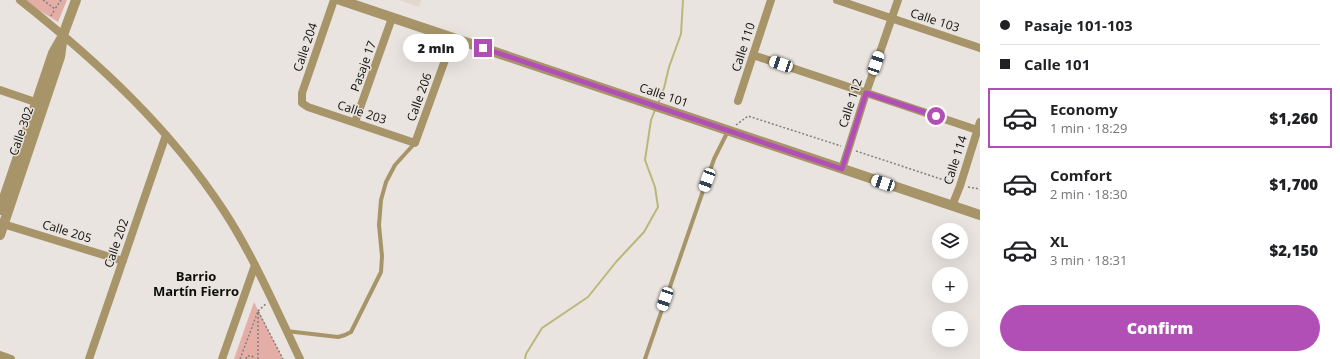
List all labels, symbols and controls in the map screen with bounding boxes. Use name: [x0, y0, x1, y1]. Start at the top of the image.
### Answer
street label: Calle 103: [908, 4, 962, 36]
text: Pasaje 101-103: [1024, 15, 1133, 35]
street label: Calle 204: [289, 20, 321, 74]
street label: Calle 110: [727, 20, 759, 74]
callout: 2 min: [403, 34, 469, 62]
street label: Pasaje 17: [346, 38, 380, 94]
text: 2 min: [418, 39, 454, 57]
route end: [474, 39, 492, 57]
car: [866, 50, 886, 76]
car: [768, 54, 794, 74]
text: Calle 101: [1024, 54, 1090, 74]
street label: Calle 206: [402, 70, 436, 124]
street label: Calle 112: [834, 76, 866, 130]
street label: Calle 101: [637, 79, 691, 111]
street label: Calle 203: [335, 96, 389, 128]
text: Economy: [1050, 99, 1118, 119]
icon: car: [1002, 100, 1038, 136]
street label: Calle 302: [5, 104, 37, 158]
route start: [927, 107, 945, 125]
text: $1,260: [1270, 108, 1318, 128]
text: 1 min · 18:29: [1050, 119, 1127, 137]
street label: Calle 114: [939, 133, 971, 187]
text: Comfort: [1050, 165, 1112, 185]
icon: car: [1002, 166, 1038, 202]
car: [697, 167, 717, 193]
car: [870, 173, 896, 193]
text: $1,700: [1270, 174, 1318, 194]
text: 2 min · 18:30: [1050, 185, 1127, 203]
street label: Calle 205: [40, 215, 94, 247]
street label: Calle 202: [100, 216, 132, 270]
map controls: [932, 223, 968, 347]
button: layers: [932, 223, 968, 259]
text: XL: [1050, 231, 1068, 251]
icon: car: [1002, 232, 1038, 268]
text: $2,150: [1270, 240, 1318, 260]
text: 3 min · 18:31: [1050, 251, 1127, 269]
district label: Barrio Martín Fierro: [153, 267, 239, 300]
button: +: [932, 267, 968, 303]
car: [655, 286, 675, 312]
button: Confirm: [1000, 305, 1320, 351]
button: −: [932, 311, 968, 347]

